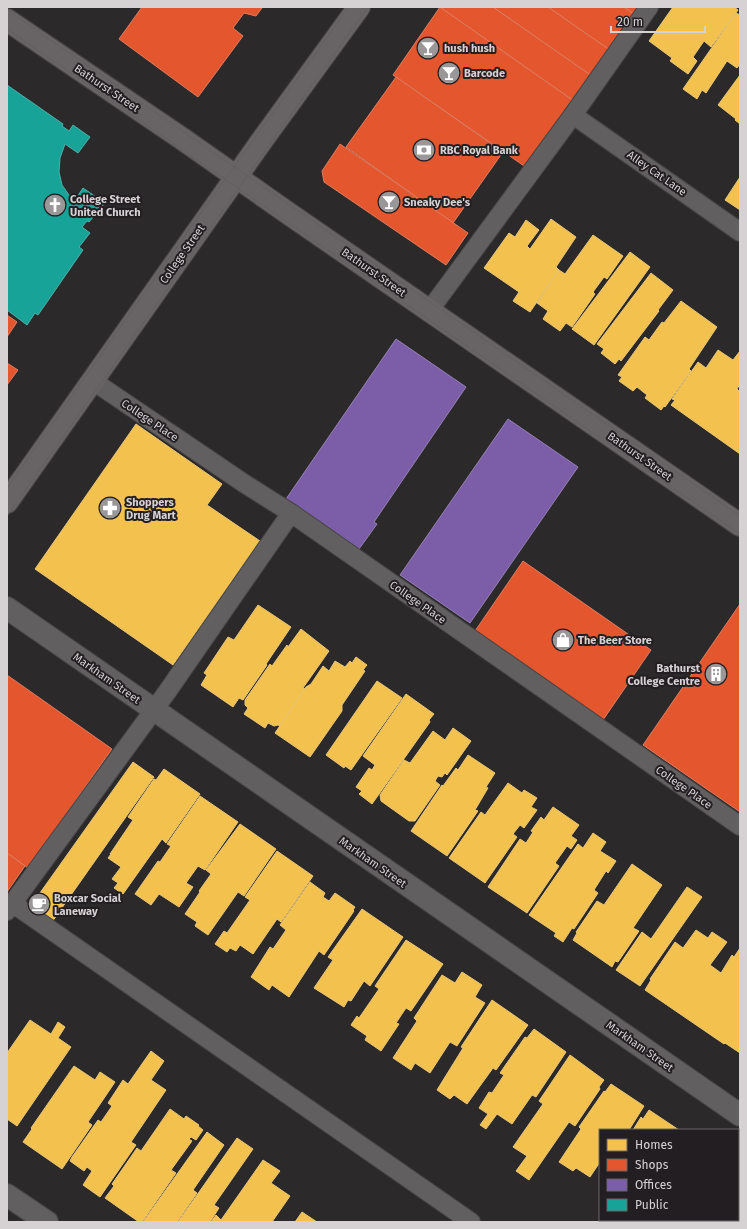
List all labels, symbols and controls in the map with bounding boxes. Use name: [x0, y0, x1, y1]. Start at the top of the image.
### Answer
scale bar: [611, 8, 705, 34]
text: 20 m: [617, 15, 643, 29]
bar icon: hush hush: [415, 35, 441, 61]
place label: hush hush: [444, 42, 495, 55]
bar icon: Barcode: [436, 60, 462, 86]
street label: Bathurst Street: [72, 62, 142, 115]
place label: Barcode: [464, 67, 505, 80]
bank icon: RBC Royal Bank: [411, 137, 437, 163]
place label: RBC Royal Bank: [440, 144, 519, 157]
street label: Alley Cat Lane: [624, 148, 689, 199]
bar icon: Sneaky Dee's: [376, 189, 402, 215]
church icon: College Street United Church: [42, 192, 68, 218]
place label: College Street United Church: [70, 193, 141, 219]
place label: Sneaky Dee's: [404, 196, 471, 209]
street label: College Street: [157, 222, 208, 286]
street label: Bathurst Street: [339, 245, 408, 299]
street label: College Place: [119, 397, 181, 444]
street label: Bathurst Street: [605, 429, 674, 483]
pharmacy icon: Shoppers Drug Mart: [97, 495, 123, 521]
place label: Shoppers Drug Mart: [126, 496, 177, 522]
street label: College Place: [387, 578, 448, 627]
shop icon: The Beer Store: [550, 627, 576, 653]
place label: The Beer Store: [578, 634, 652, 647]
street label: Markham Street: [71, 650, 143, 706]
building icon: Bathurst College Centre: [703, 661, 729, 687]
place label: Bathurst College Centre: [627, 662, 701, 688]
street label: College Place: [653, 763, 714, 812]
street label: Markham Street: [337, 834, 409, 890]
cafe icon: Boxcar Social Laneway: [26, 891, 52, 917]
place label: Boxcar Social Laneway: [54, 892, 122, 918]
street label: Markham Street: [604, 1018, 676, 1074]
legend: [599, 1129, 739, 1221]
text: Homes: [635, 1138, 673, 1152]
text: Shops: [635, 1158, 669, 1172]
text: Offices: [635, 1178, 672, 1192]
text: Public: [635, 1198, 669, 1212]

